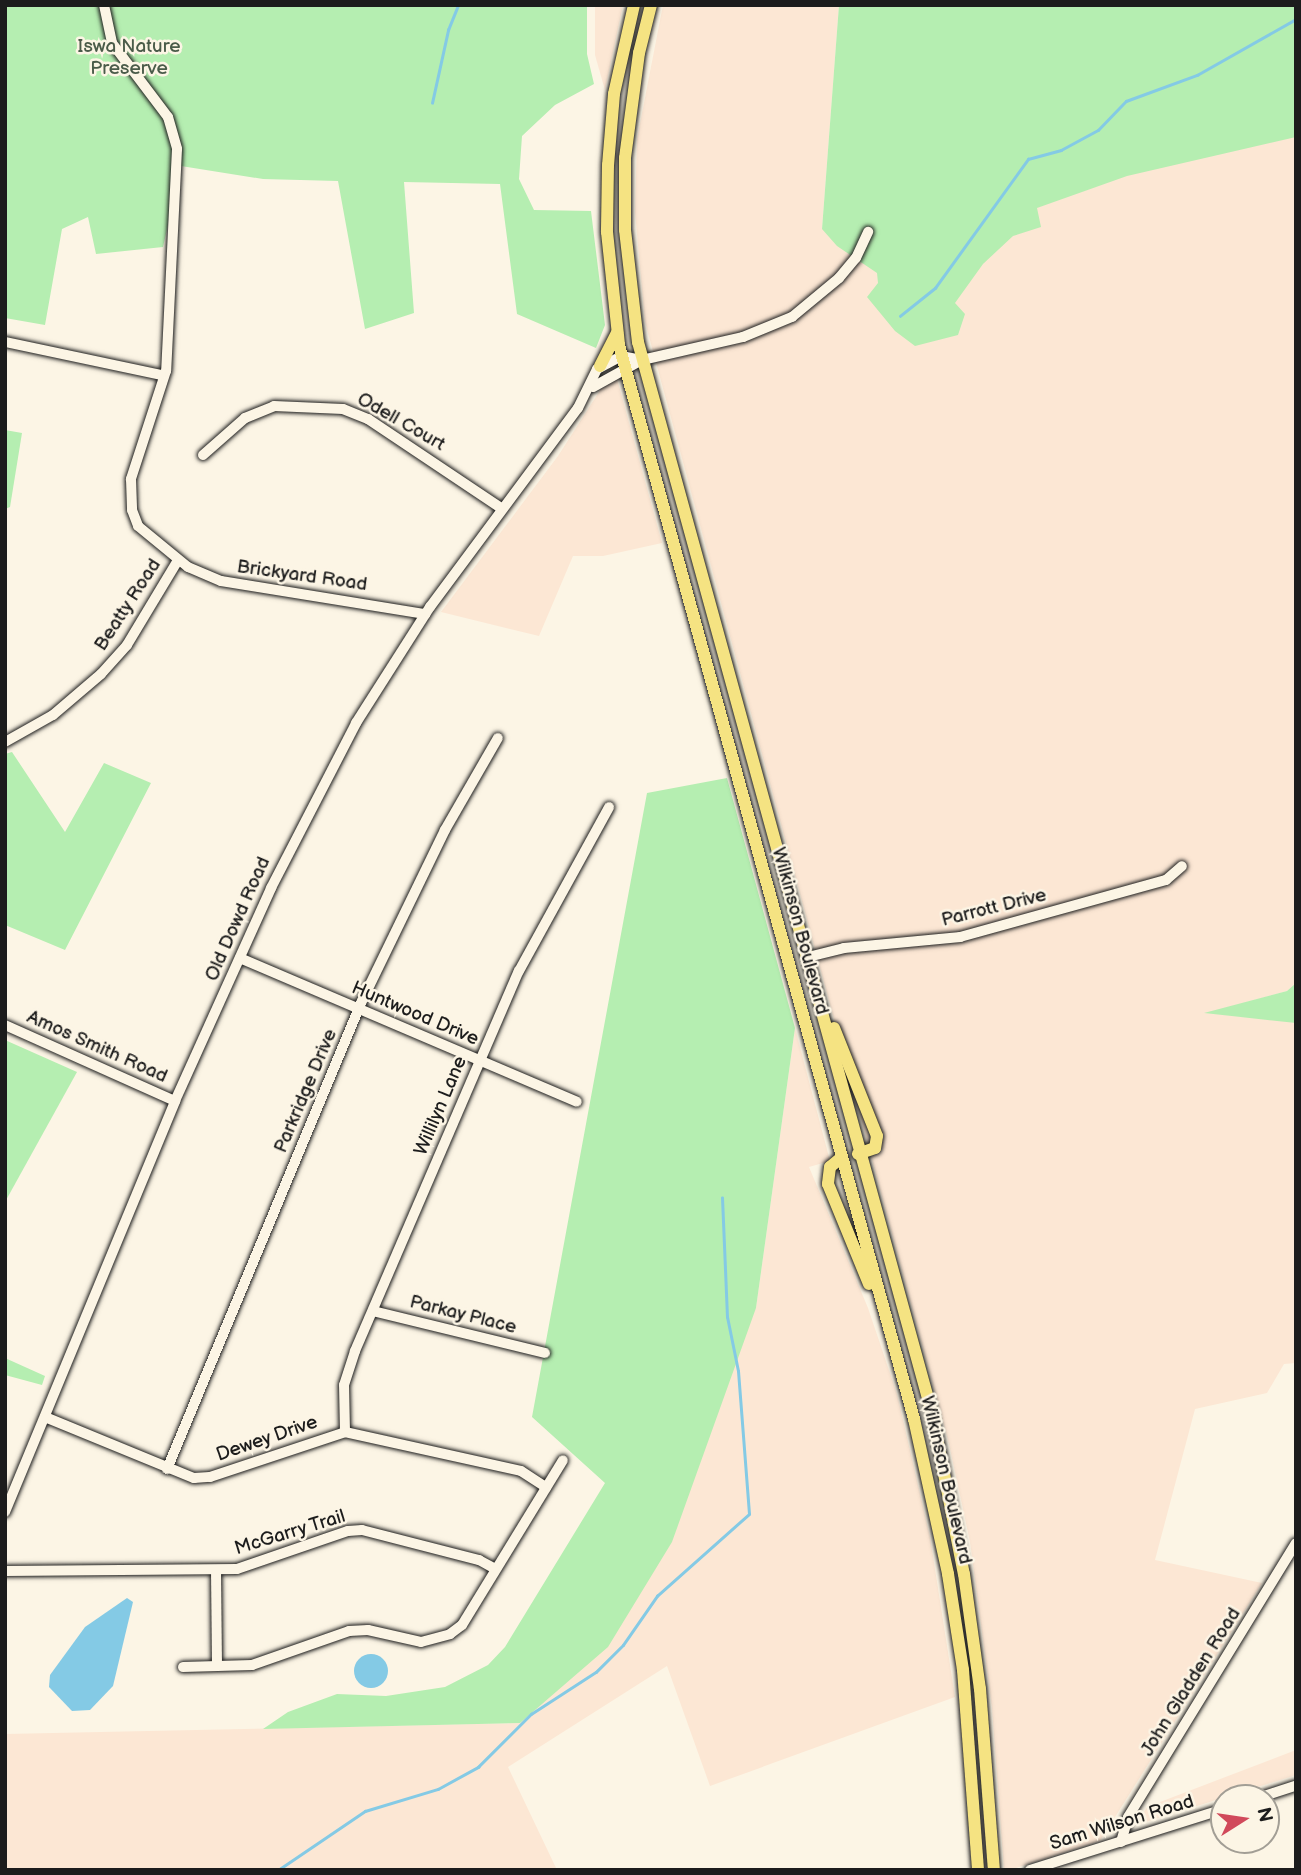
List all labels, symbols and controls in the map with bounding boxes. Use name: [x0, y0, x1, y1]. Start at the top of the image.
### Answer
park label: Iswa Nature Preserve: [78, 36, 180, 80]
street label: Odell Court: [353, 388, 449, 456]
street label: Beatty Road: [89, 554, 167, 656]
street label: Brickyard Road: [235, 556, 369, 596]
street label: Wilkinson Boulevard: [767, 845, 833, 1017]
street label: Old Dowd Road: [200, 853, 276, 985]
street label: Parrott Drive: [939, 884, 1049, 932]
street label: Huntwood Drive: [348, 977, 482, 1051]
street label: Amos Smith Road: [23, 1006, 171, 1088]
street label: Parkridge Drive: [270, 1026, 342, 1156]
street label: Willilyn Lane: [410, 1053, 472, 1159]
street label: Parkay Place: [407, 1291, 519, 1339]
street label: Wilkinson Boulevard: [916, 1394, 976, 1566]
street label: Dewey Drive: [213, 1411, 321, 1467]
street label: McGarry Trail: [231, 1505, 349, 1561]
street label: John Gladden Road: [1136, 1604, 1246, 1760]
north arrow: [1210, 1784, 1280, 1854]
street label: Sam Wilson Road: [1047, 1790, 1197, 1856]
text: N: [1251, 1806, 1277, 1824]

